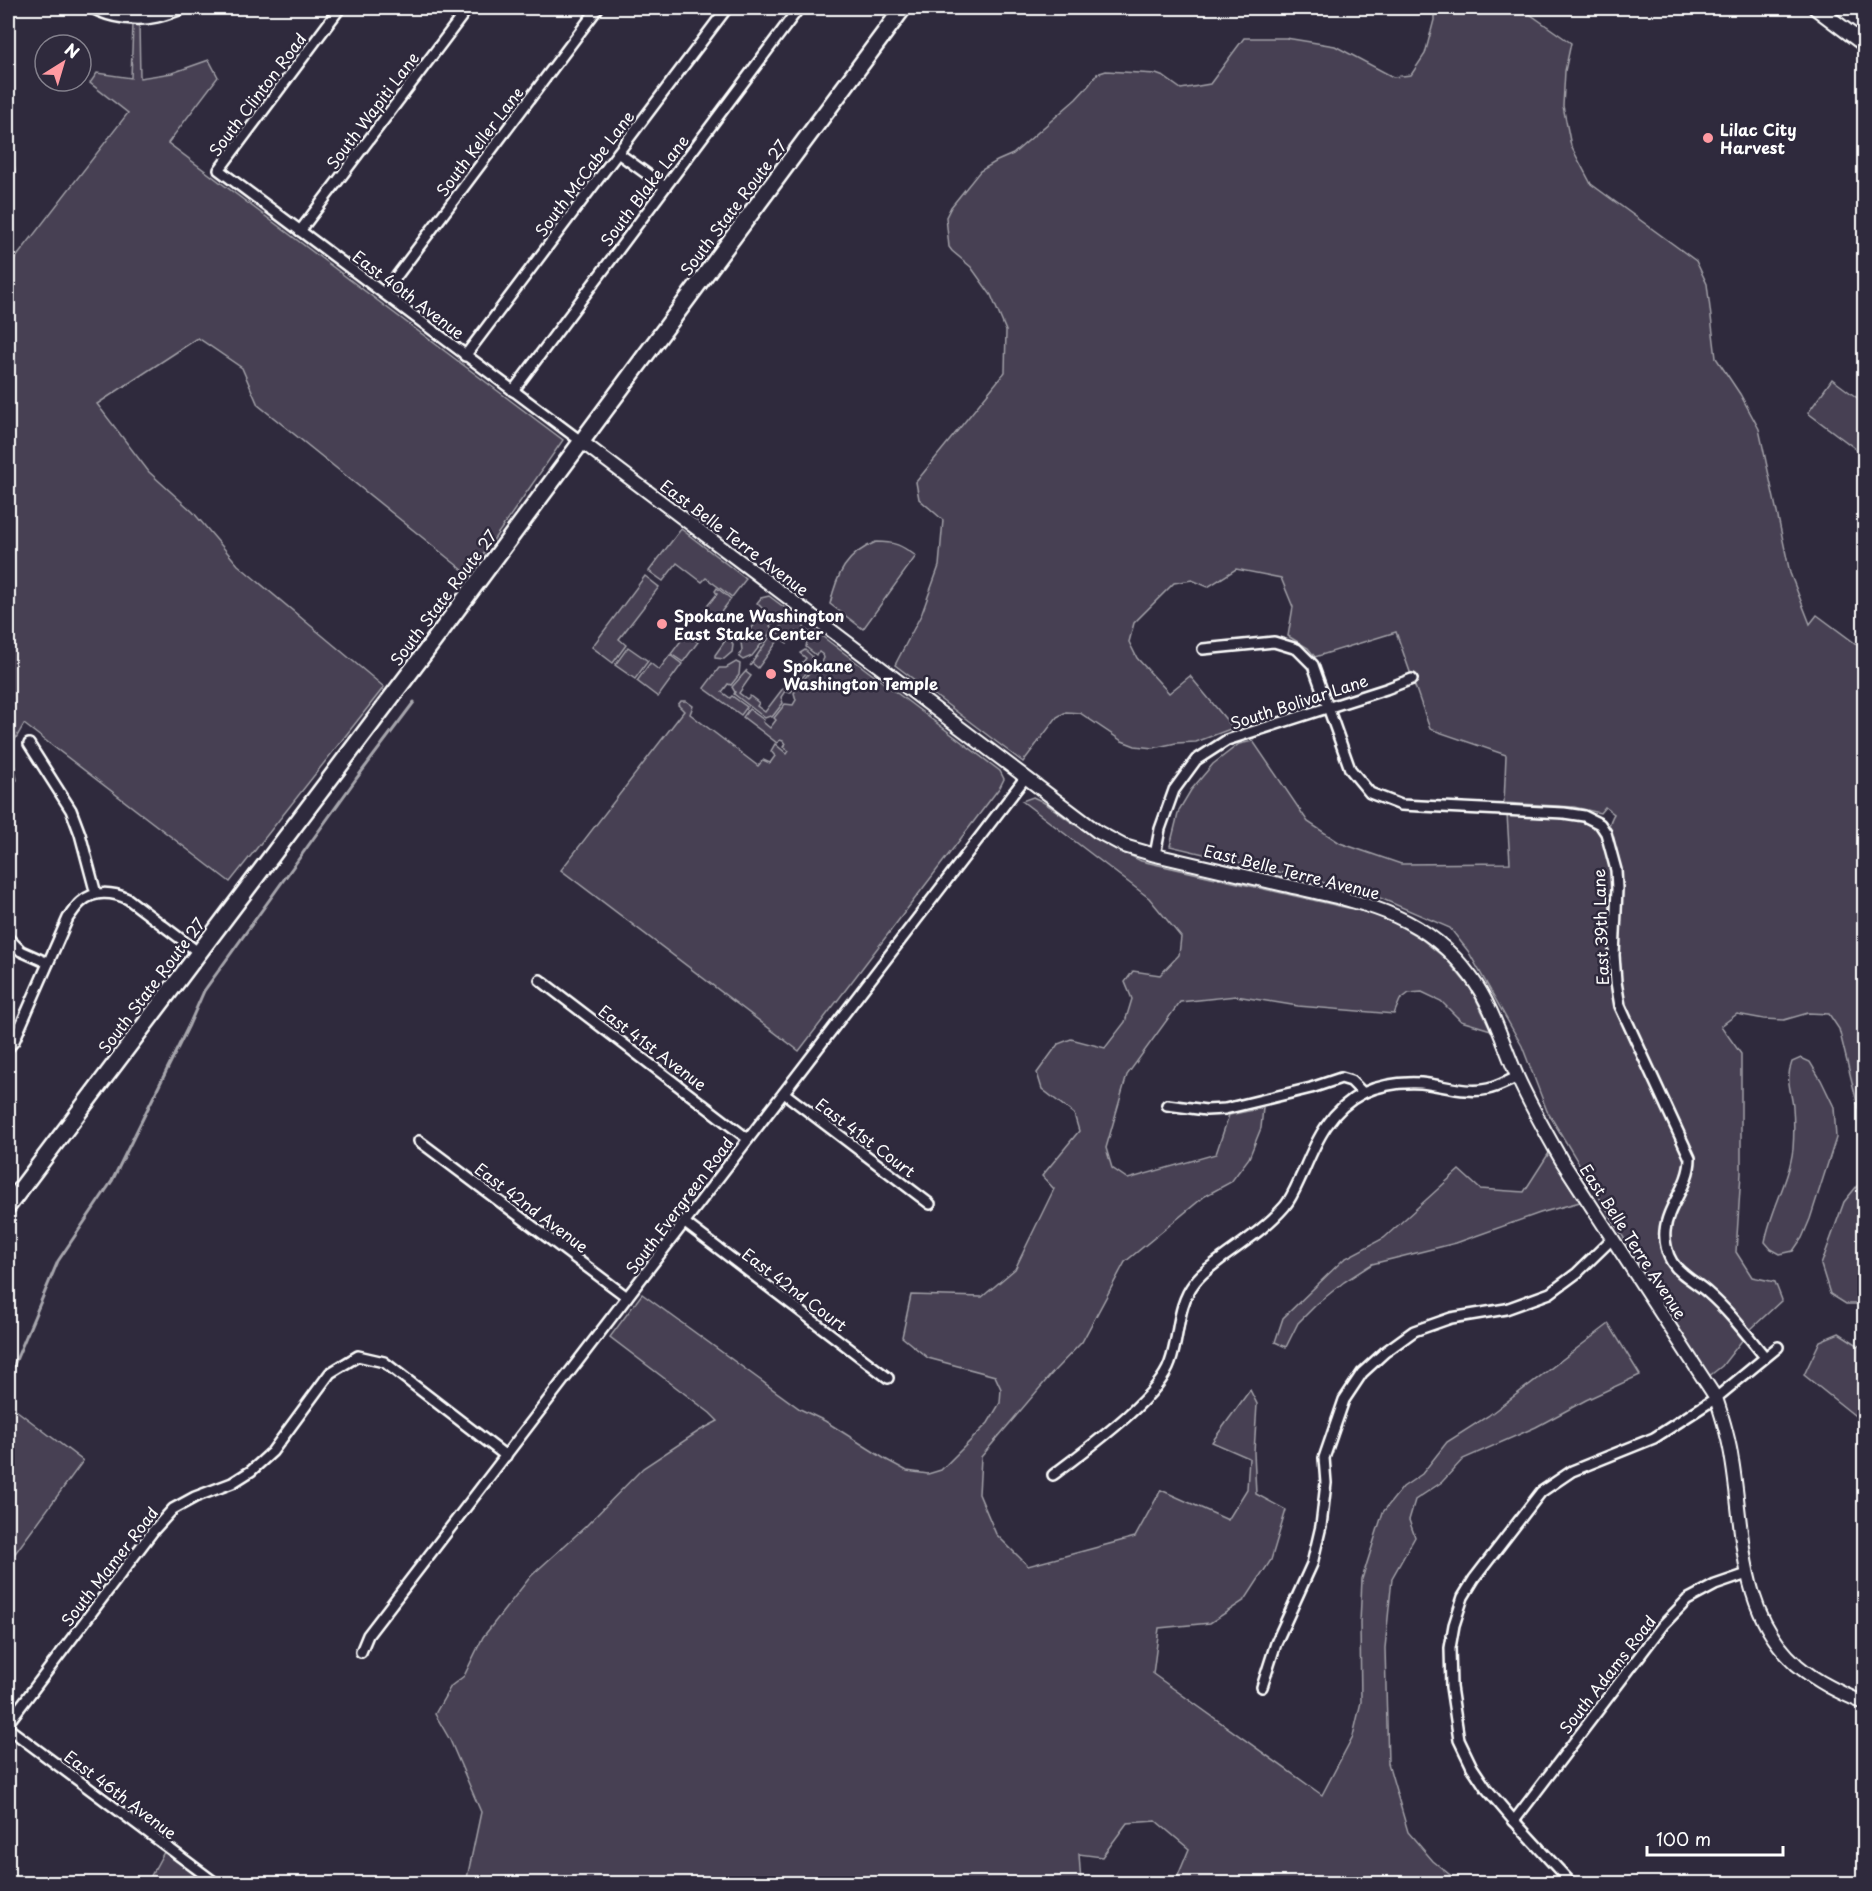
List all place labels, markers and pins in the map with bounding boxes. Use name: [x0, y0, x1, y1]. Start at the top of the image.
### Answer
place label: Lilac City Harvest: [1720, 117, 1796, 159]
marker: Lilac City Harvest: [1701, 131, 1715, 145]
place label: Spokane Washington East Stake Center: [674, 603, 844, 645]
marker: Spokane Washington East Stake Center: [655, 617, 669, 631]
place label: Spokane Washington Temple: [783, 653, 938, 695]
marker: Spokane Washington Temple: [764, 667, 778, 681]

